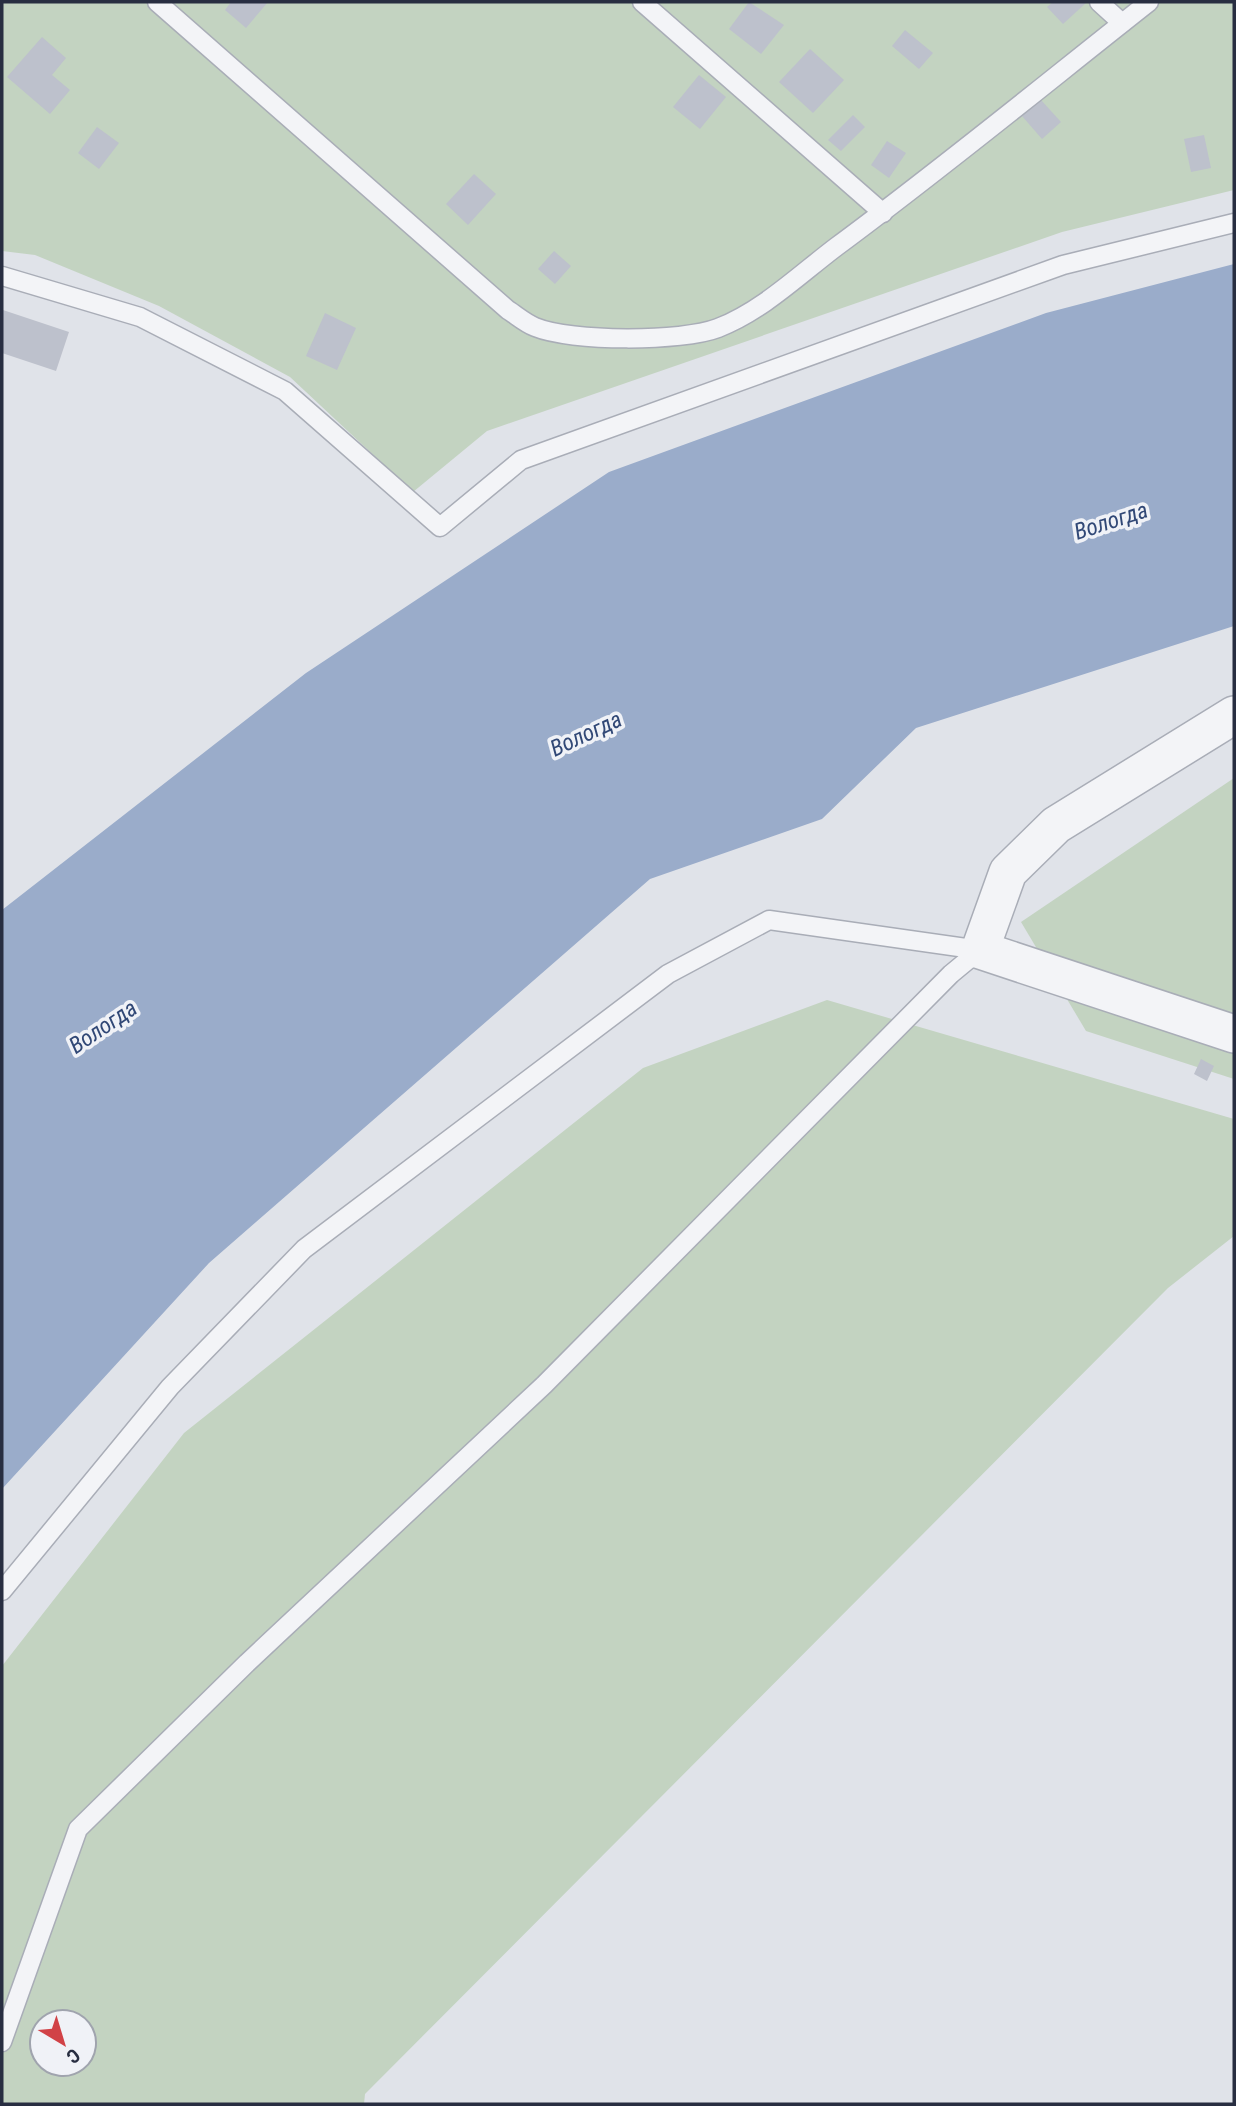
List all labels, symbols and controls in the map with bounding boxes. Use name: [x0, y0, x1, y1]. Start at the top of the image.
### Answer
water label: Вологда: [1071, 496, 1151, 546]
water label: Вологда: [546, 706, 626, 762]
water label: Вологда: [64, 995, 142, 1059]
north arrow: [28, 2008, 98, 2078]
text: С: [62, 2044, 85, 2069]

